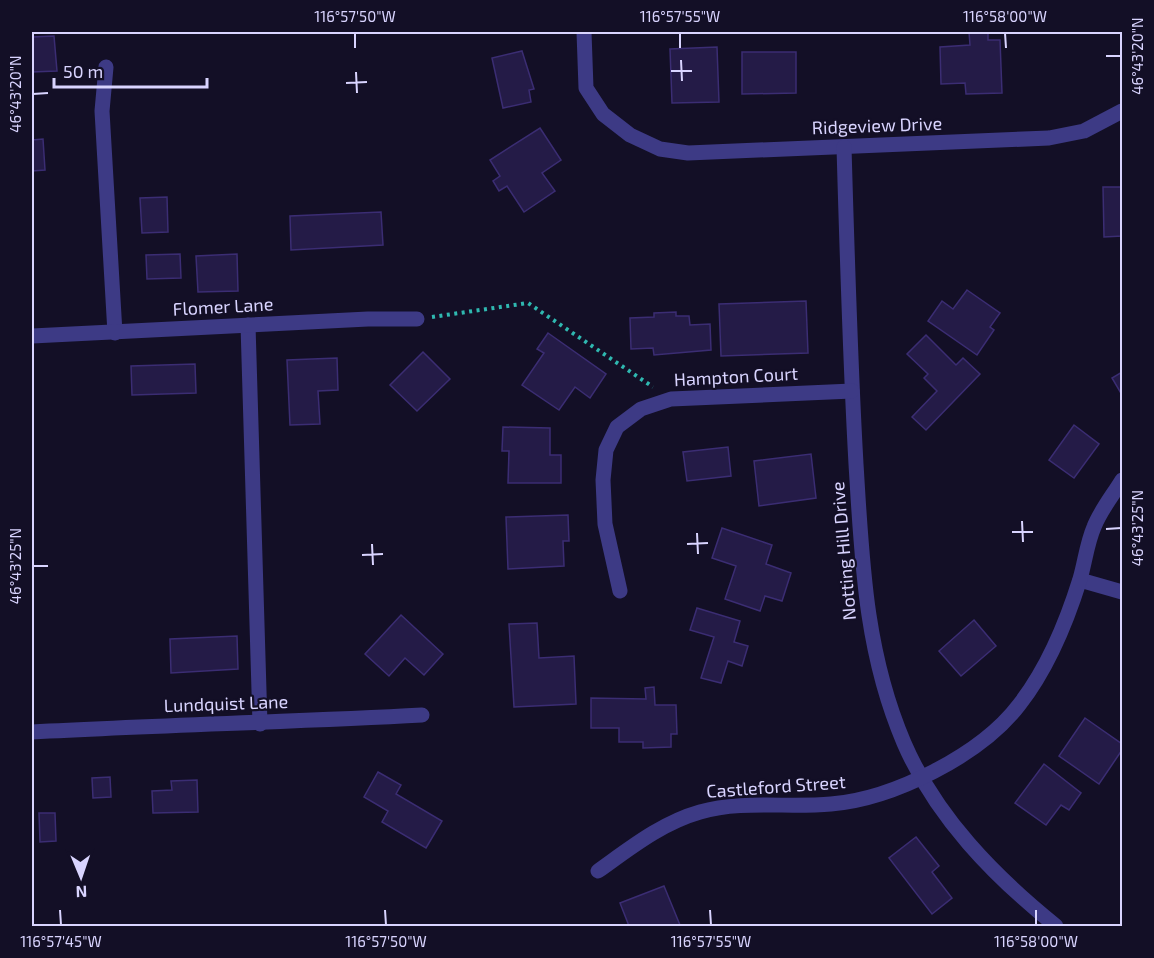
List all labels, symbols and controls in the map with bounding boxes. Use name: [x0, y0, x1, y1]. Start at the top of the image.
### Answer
text: 116°57'50"W: [314, 7, 396, 25]
text: 116°57'55"W: [640, 7, 720, 25]
text: 116°58'00"W: [963, 7, 1047, 25]
text: 46°43'20"N: [1128, 17, 1146, 95]
scale bar: [54, 51, 207, 89]
text: 46°43'20"N: [6, 55, 24, 133]
text: 50 m: [63, 60, 103, 82]
street label: Ridgeview Drive: [811, 112, 942, 138]
street label: Flomer Lane: [172, 292, 274, 320]
street label: Hampton Court: [673, 362, 799, 390]
street label: Notting Hill Drive: [826, 481, 860, 621]
text: 46°43'25"N: [1128, 490, 1146, 566]
text: 46°43'25"N: [6, 528, 24, 604]
street label: Lundquist Lane: [163, 690, 289, 716]
street label: Castleford Street: [706, 770, 846, 802]
north arrow: [51, 847, 111, 907]
text: N: [75, 883, 88, 902]
text: 116°57'45"W: [20, 932, 102, 950]
text: 116°57'50"W: [345, 932, 427, 950]
text: 116°57'55"W: [671, 932, 751, 950]
text: 116°58'00"W: [994, 932, 1078, 950]

